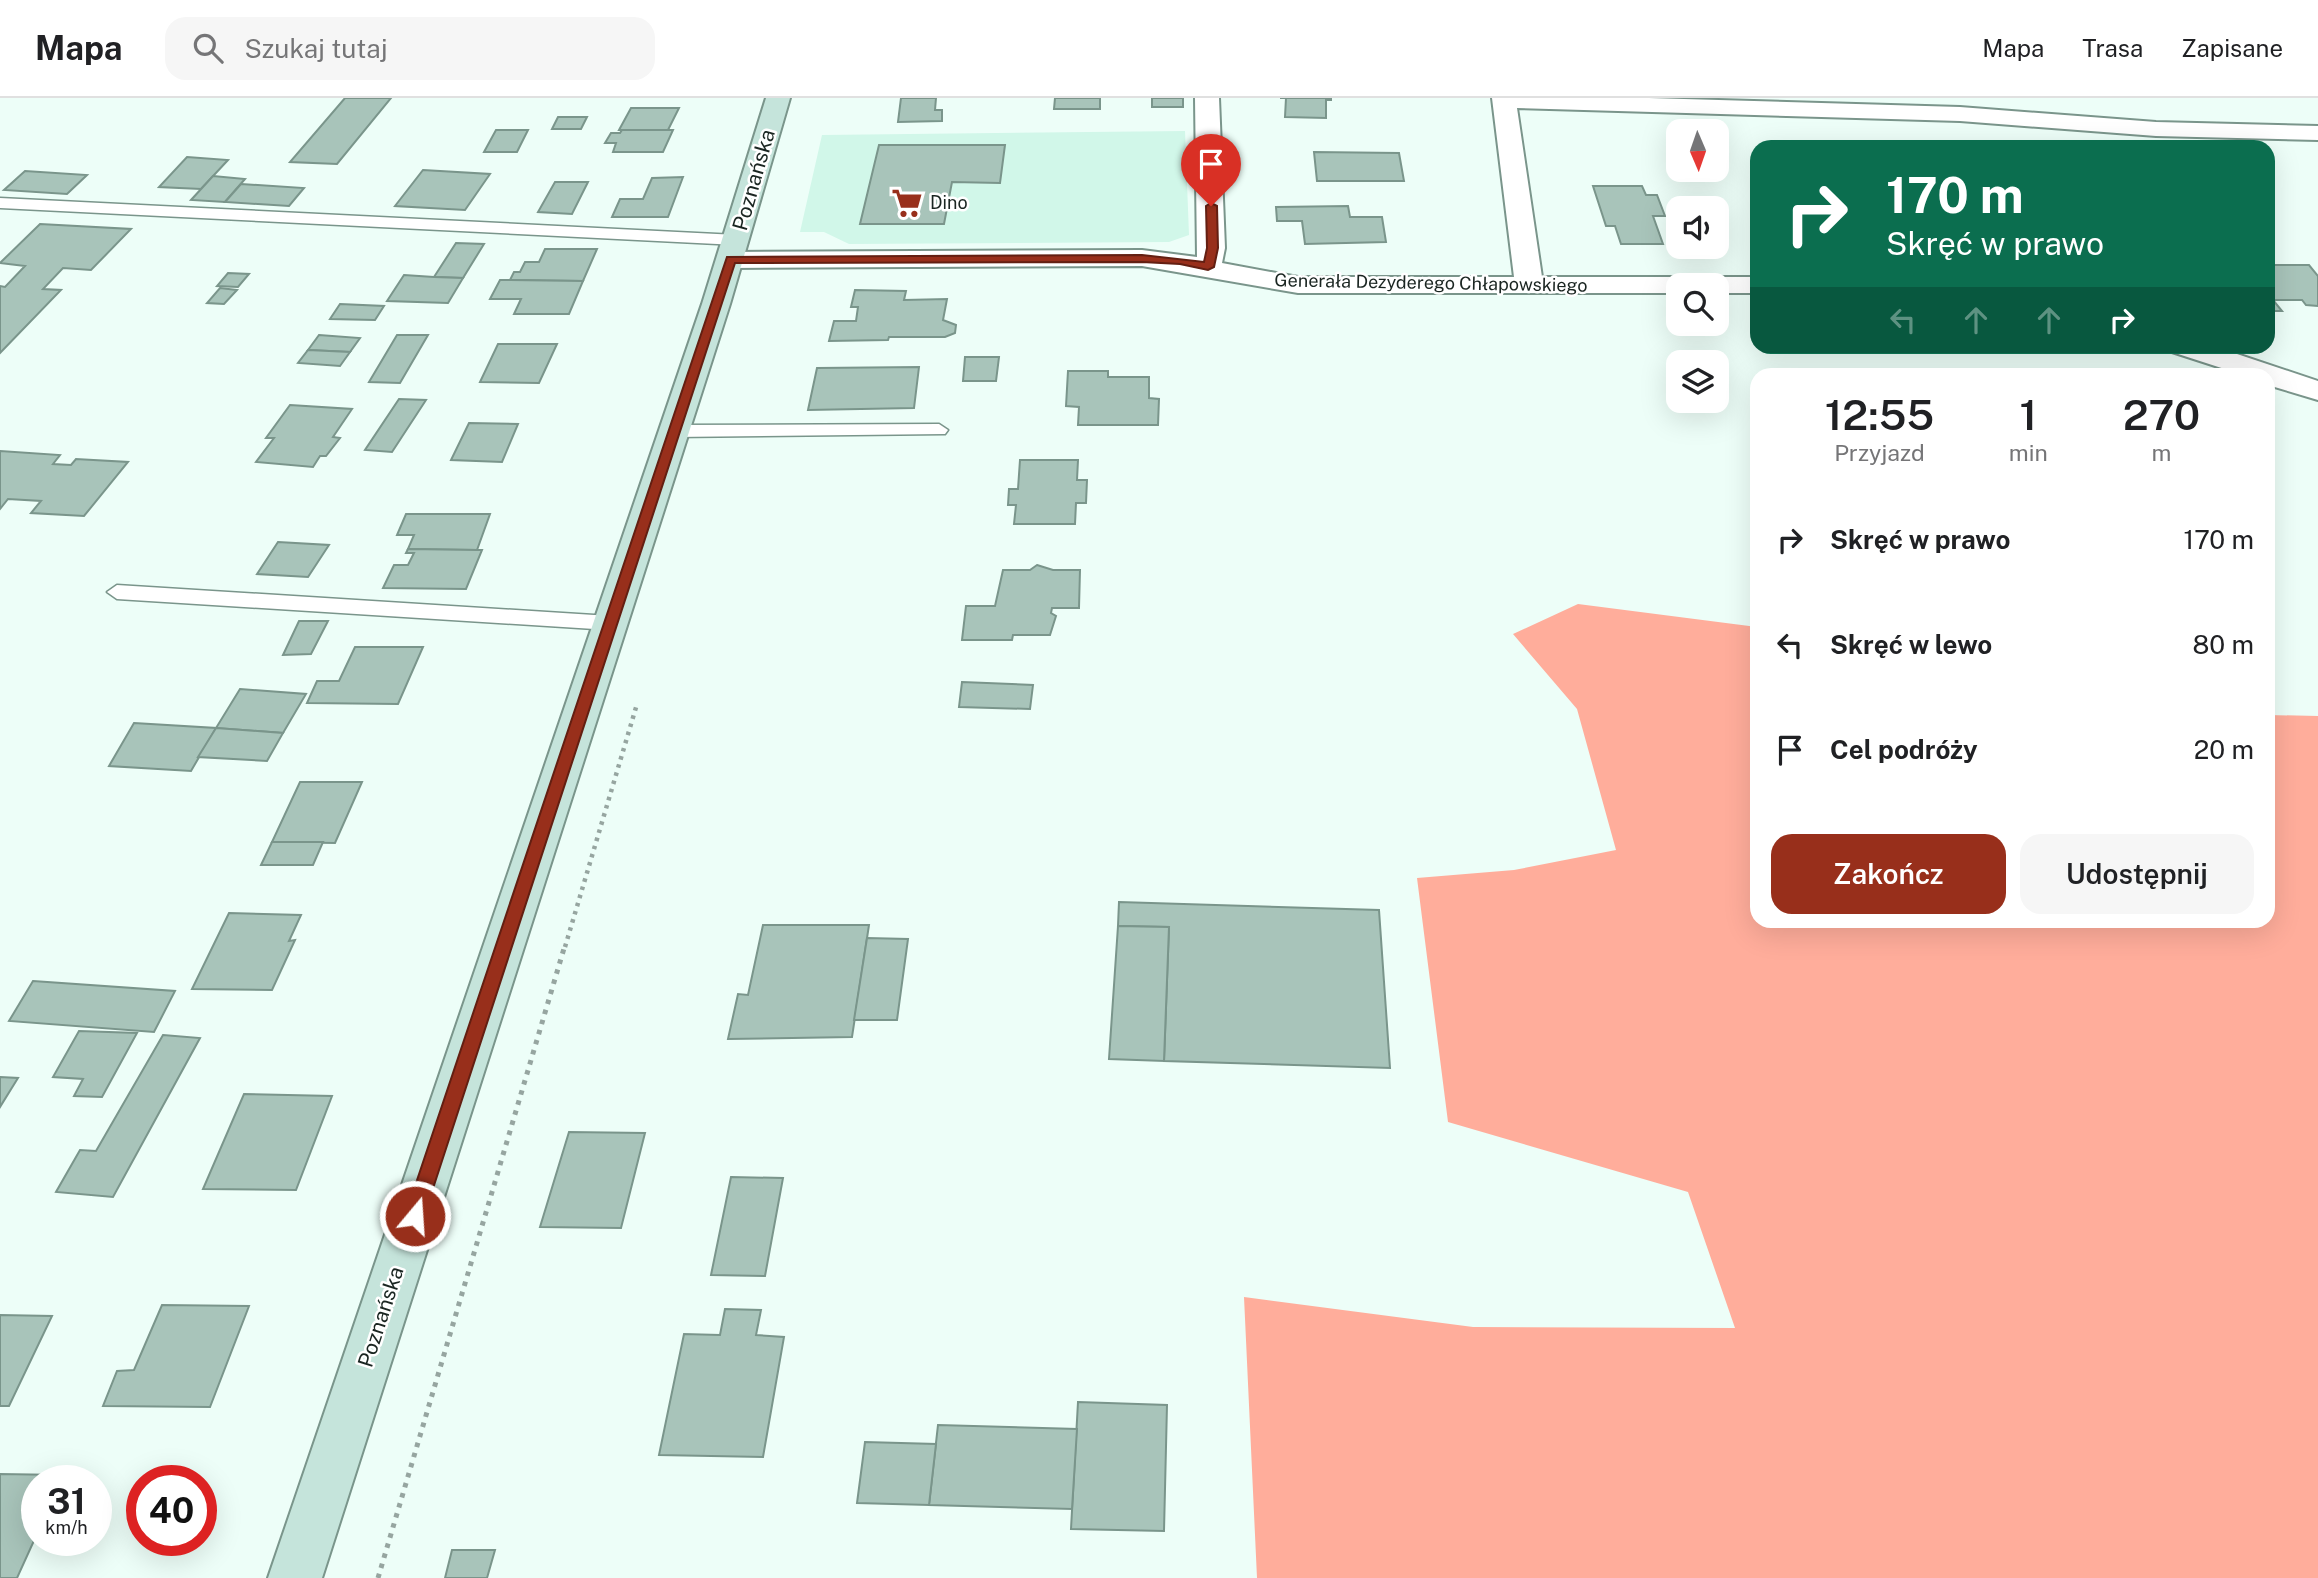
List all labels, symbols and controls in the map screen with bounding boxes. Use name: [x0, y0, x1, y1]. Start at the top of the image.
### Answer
search box: [165, 17, 655, 80]
text: Mapa: [35, 29, 123, 67]
icon: search: [189, 29, 227, 67]
text: Szukaj tutaj: [245, 33, 388, 64]
text: Mapa: [1982, 34, 2044, 62]
text: Trasa: [2082, 34, 2143, 62]
text: Zapisane: [2181, 34, 2283, 62]
north arrow: [1666, 119, 1729, 182]
map controls: [1666, 119, 1729, 413]
street label: Poznańska: [727, 126, 780, 233]
pin: [1181, 134, 1241, 206]
icon: arrive: [1192, 145, 1230, 183]
text: 170 m: [1886, 166, 2024, 224]
icon: right: [1771, 168, 1862, 259]
supermarket icon: Dino: [890, 186, 924, 220]
place label: Dino: [930, 192, 968, 213]
button: sound: [1666, 196, 1729, 259]
text: Skręć w prawo: [1886, 225, 2104, 262]
street label: Generała Dezyderego Chłapowskiego: [1274, 269, 1588, 296]
button: search: [1666, 273, 1729, 336]
icon: left: [1884, 301, 1922, 339]
icon: ahead: [1957, 301, 1995, 339]
icon: ahead: [2030, 301, 2068, 339]
icon: right: [2103, 301, 2141, 339]
button: layers: [1666, 350, 1729, 413]
text: 12:55: [1825, 390, 1934, 439]
text: 1: [2020, 390, 2037, 439]
text: 270: [2123, 390, 2200, 439]
text: Przyjazd: [1834, 439, 1925, 466]
text: min: [2009, 439, 2048, 466]
text: m: [2151, 439, 2171, 466]
icon: right: [1771, 521, 1809, 559]
text: Skręć w prawo: [1830, 524, 2010, 555]
text: 170 m: [2184, 524, 2254, 555]
icon: left: [1771, 626, 1809, 664]
text: Skręć w lewo: [1830, 629, 1992, 660]
text: 80 m: [2193, 629, 2254, 660]
icon: arrive: [1771, 731, 1809, 769]
text: Cel podróży: [1830, 734, 1978, 765]
text: 20 m: [2194, 734, 2254, 765]
button: Zakończ: [1771, 834, 2006, 914]
button: Udostępnij: [2020, 834, 2254, 914]
position arrow: [378, 1179, 452, 1253]
street label: Poznańska: [353, 1263, 409, 1370]
speed limit sign: 40: [126, 1465, 217, 1556]
text: 31: [47, 1481, 86, 1522]
text: km/h: [45, 1517, 88, 1538]

